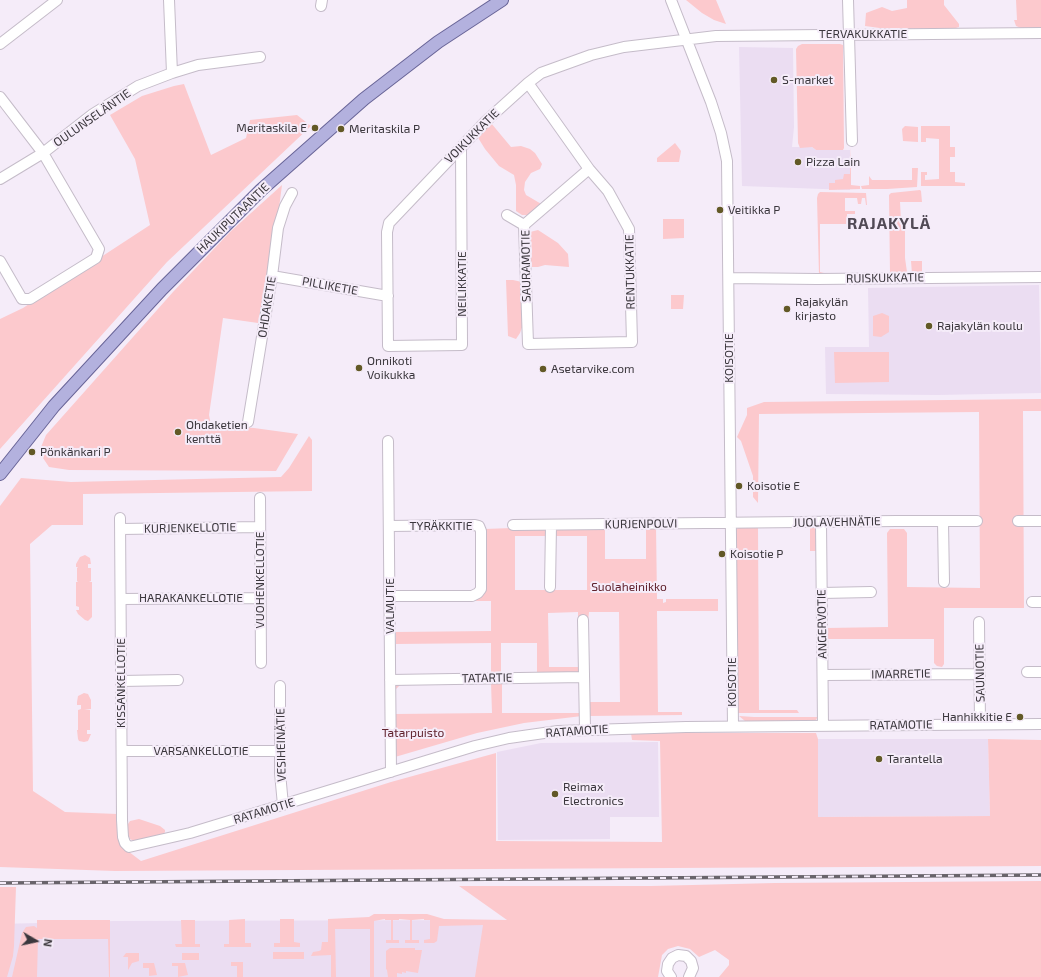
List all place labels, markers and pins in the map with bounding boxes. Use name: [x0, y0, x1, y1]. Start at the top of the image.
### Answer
place label: S-market: [782, 73, 833, 87]
marker: S-market: [769, 75, 779, 85]
place label: Meritaskila E: [236, 121, 307, 135]
place label: Meritaskila P: [349, 122, 420, 136]
marker: Meritaskila E: [310, 123, 320, 133]
marker: Meritaskila P: [336, 124, 346, 134]
place label: Pizza Lain: [806, 155, 860, 169]
marker: Pizza Lain: [793, 157, 803, 167]
place label: Veitikka P: [728, 203, 780, 217]
marker: Veitikka P: [715, 205, 725, 215]
place label: Rajakylän kirjasto: [795, 295, 848, 323]
marker: Rajakylän kirjasto: [782, 304, 792, 314]
place label: Rajakylän koulu: [937, 319, 1023, 333]
marker: Rajakylän koulu: [924, 321, 934, 331]
place label: Onnikoti Voikukka: [367, 354, 415, 382]
place label: Asetarvike.com: [551, 362, 635, 376]
marker: Onnikoti Voikukka: [354, 363, 364, 373]
marker: Asetarvike.com: [538, 364, 548, 374]
place label: Ohdaketien kenttä: [186, 418, 248, 446]
marker: Ohdaketien kenttä: [173, 427, 183, 437]
place label: Pönkänkari P: [40, 445, 111, 459]
marker: Pönkänkari P: [27, 447, 37, 457]
place label: Koisotie E: [747, 479, 800, 493]
marker: Koisotie E: [734, 481, 744, 491]
place label: Koisotie P: [730, 547, 783, 561]
marker: Koisotie P: [717, 549, 727, 559]
place label: Hanhikkitie E: [942, 710, 1012, 724]
marker: Hanhikkitie E: [1015, 712, 1025, 722]
place label: Tarantella: [887, 752, 943, 766]
marker: Tarantella: [874, 754, 884, 764]
place label: Reimax Electronics: [563, 780, 624, 808]
marker: Reimax Electronics: [550, 789, 560, 799]

